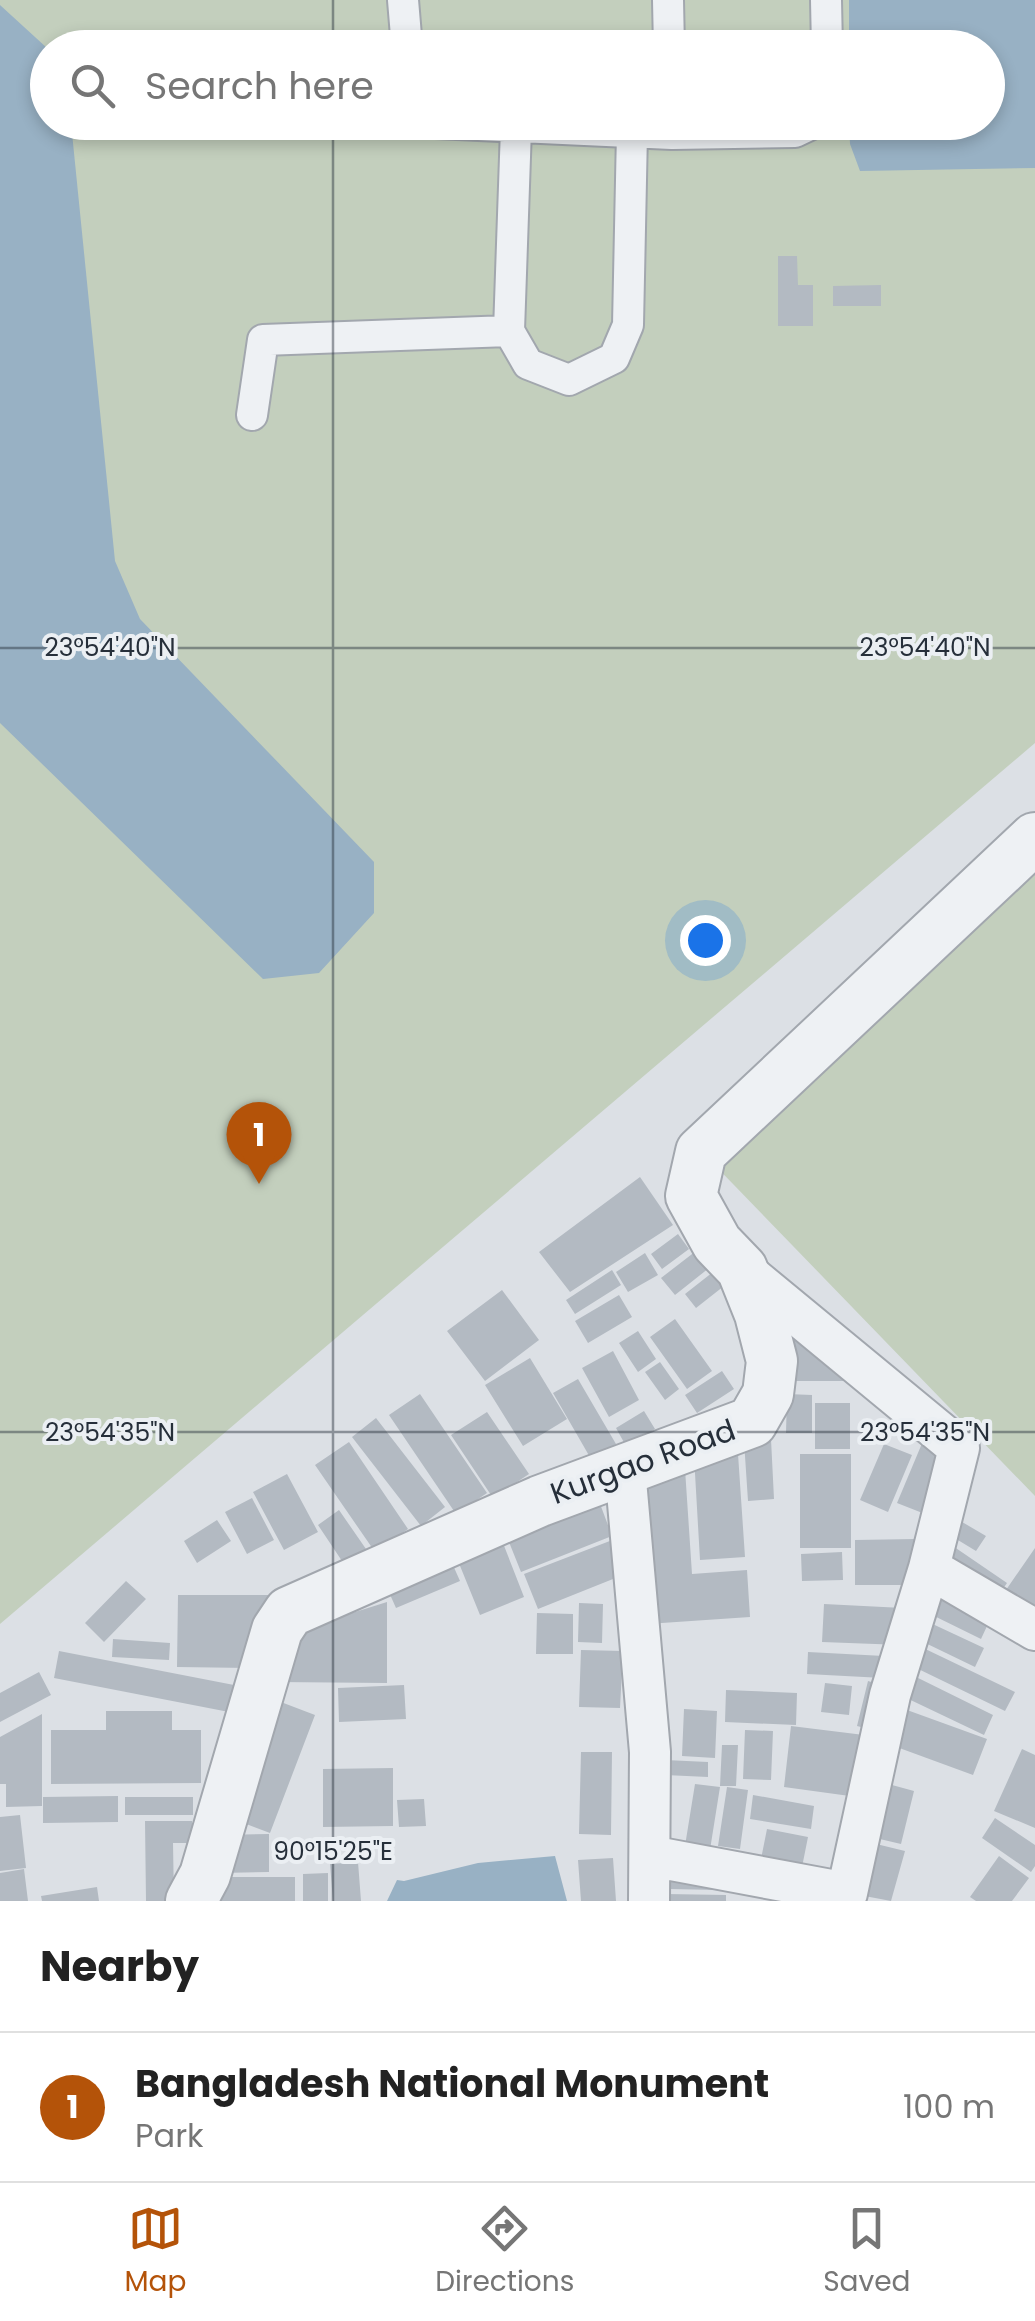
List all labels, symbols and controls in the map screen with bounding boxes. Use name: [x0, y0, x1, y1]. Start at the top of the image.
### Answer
search box: [30, 30, 1005, 140]
icon: search: [65, 58, 120, 113]
text: Search here: [145, 59, 374, 112]
text: 23°54'40"N: [44, 630, 176, 665]
text: 23°54'40"N: [859, 630, 991, 665]
your location: [680, 915, 731, 966]
pin: 1: [226, 1102, 292, 1184]
street label: Kurgao Road: [544, 1408, 741, 1515]
text: 23°54'35"N: [45, 1415, 175, 1450]
text: 23°54'35"N: [860, 1415, 990, 1450]
text: 90°15'25"E: [273, 1834, 393, 1869]
text: Nearby: [40, 1937, 199, 1996]
text: Bangladesh National Monument: [135, 2057, 769, 2110]
text: 1: [66, 2084, 79, 2129]
text: 100 m: [903, 2084, 995, 2129]
text: Park: [135, 2113, 204, 2158]
tab: Map: [124, 2201, 186, 2303]
tab: Directions: [435, 2201, 574, 2303]
tab: Saved: [823, 2201, 911, 2303]

